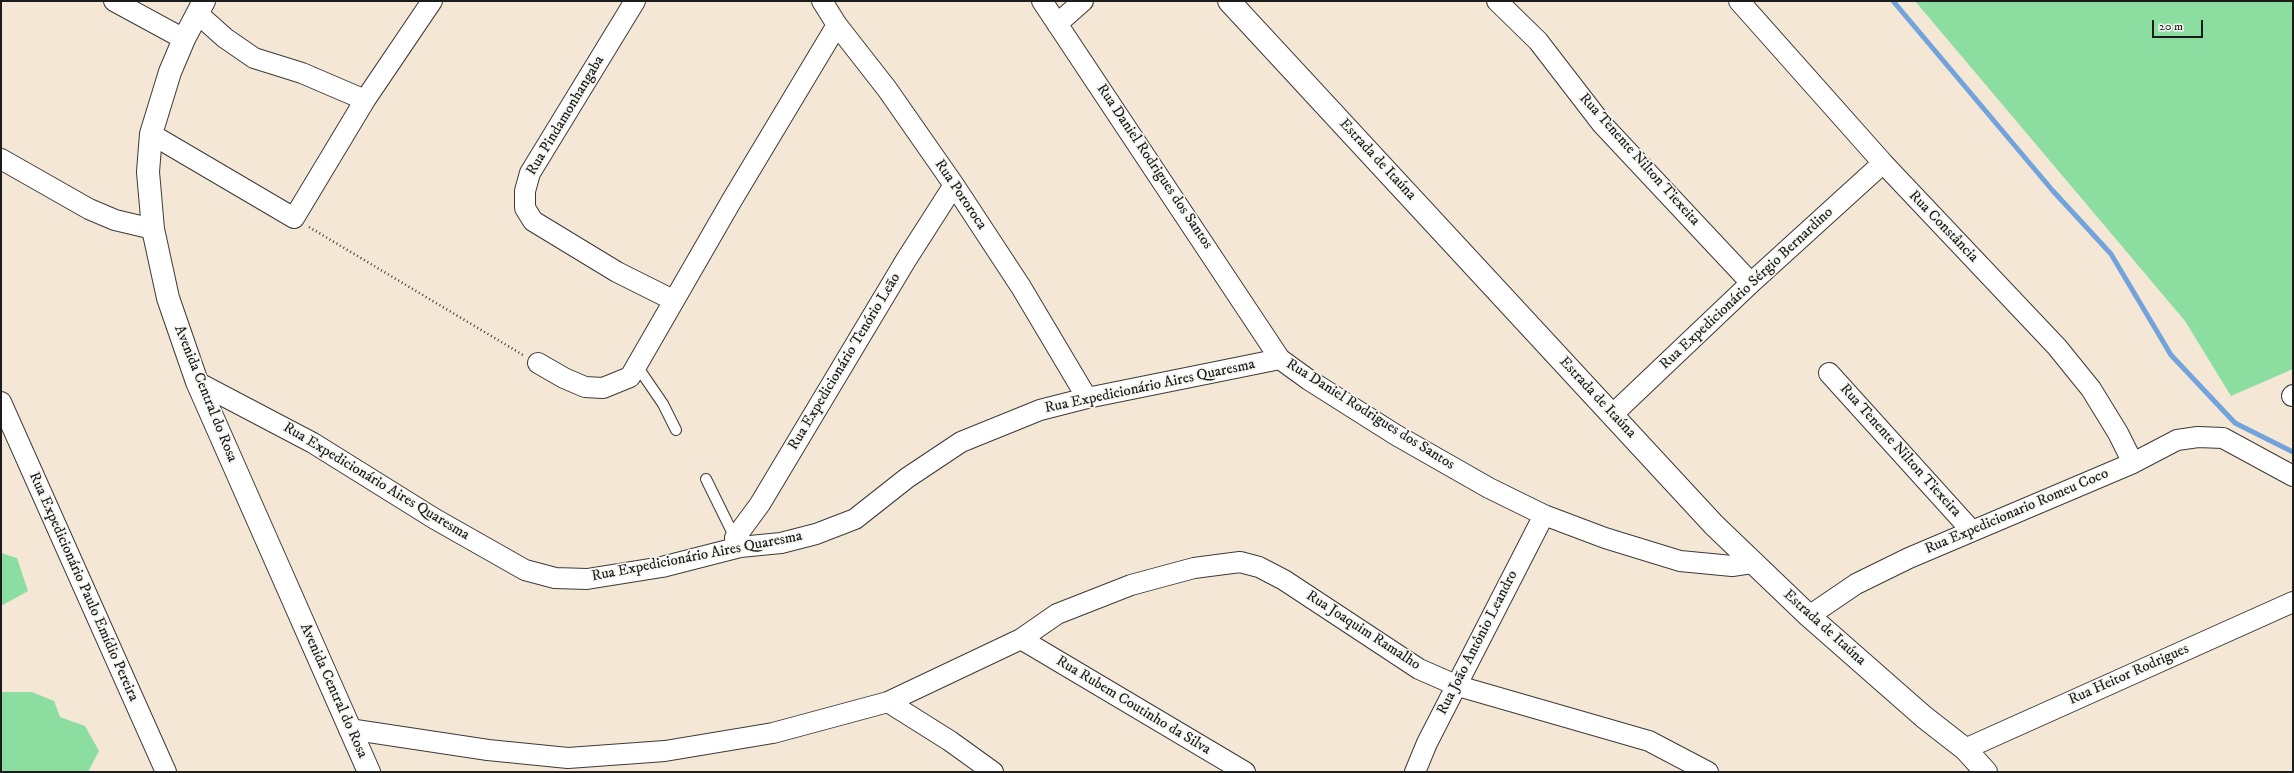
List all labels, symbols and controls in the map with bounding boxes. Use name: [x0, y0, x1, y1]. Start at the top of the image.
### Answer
scale bar: [2154, 12, 2205, 38]
text: 20 m: [2159, 19, 2183, 34]
street label: Rua Pindamonhangaba: [523, 53, 609, 179]
street label: Rua Daniel Rodrigues dos Santos: [1092, 81, 1216, 253]
street label: Rua Tenente Nilton Tiexeita: [1575, 90, 1703, 230]
street label: Estrada de Itaúna: [1335, 115, 1419, 205]
street label: Rua Pororoca: [930, 156, 990, 234]
street label: Rua Constância: [1904, 187, 1982, 267]
street label: Rua Expedicionário Sérgio Bernardino: [1657, 204, 1837, 374]
street label: Rua Expedicionário Tenório Leão: [785, 270, 905, 454]
street label: Avenida Central do Rosa: [169, 323, 241, 465]
street label: Estrada de Itaúna: [1555, 353, 1639, 443]
street label: Rua Expedicionário Aires Quaresma: [1043, 356, 1257, 418]
street label: Rua Daniel Rodrigues dos Santos: [1282, 356, 1458, 474]
street label: Rua Tenente Nilton Tiexeira: [1835, 381, 1965, 521]
street label: Rua Expedicionário Aires Quaresma: [280, 419, 472, 545]
street label: Rua Expedicionario Romeu Coco: [1922, 465, 2112, 559]
street label: Rua Expedicionário Paulo Emídio Pereira: [24, 470, 142, 704]
street label: Rua Expedicionário Aires Quaresma: [590, 528, 804, 586]
street label: Rua João Antônio Leandro: [1434, 568, 1522, 718]
street label: Estrada de Itaúna: [1779, 586, 1869, 670]
street label: Rua Joaquim Ramalho: [1302, 587, 1424, 675]
street label: Avenida Central do Rosa: [295, 621, 371, 761]
street label: Rua Heitor Rodrigues: [2066, 640, 2192, 710]
street label: Rua Rubem Coutinho da Silva: [1052, 653, 1214, 759]

